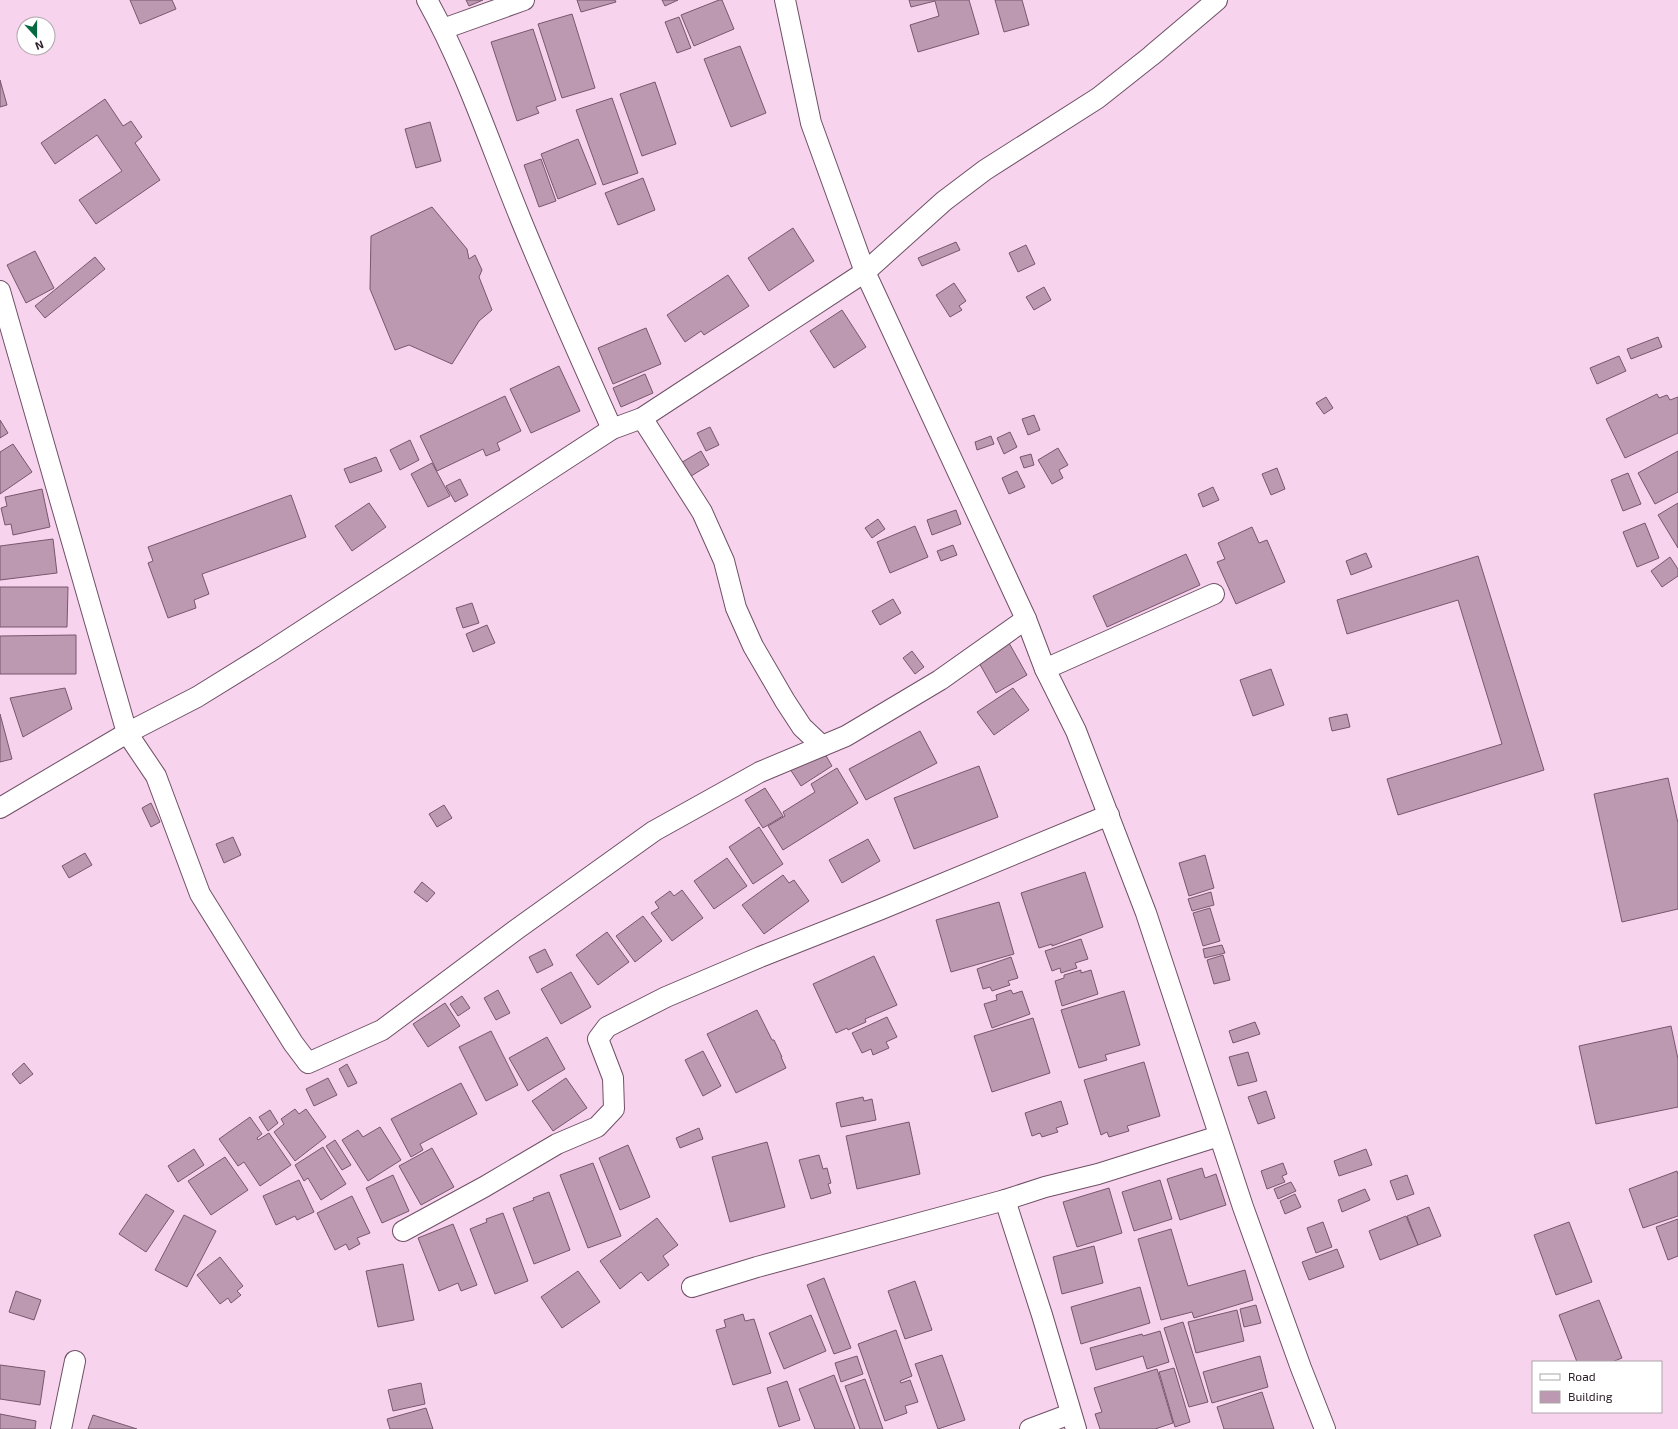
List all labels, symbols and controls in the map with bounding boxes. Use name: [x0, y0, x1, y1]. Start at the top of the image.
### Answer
north arrow: [16, 16, 56, 56]
text: N: [34, 38, 46, 53]
legend: [1532, 1361, 1662, 1413]
text: Road: [1568, 1369, 1596, 1383]
text: Building: [1568, 1389, 1613, 1403]

